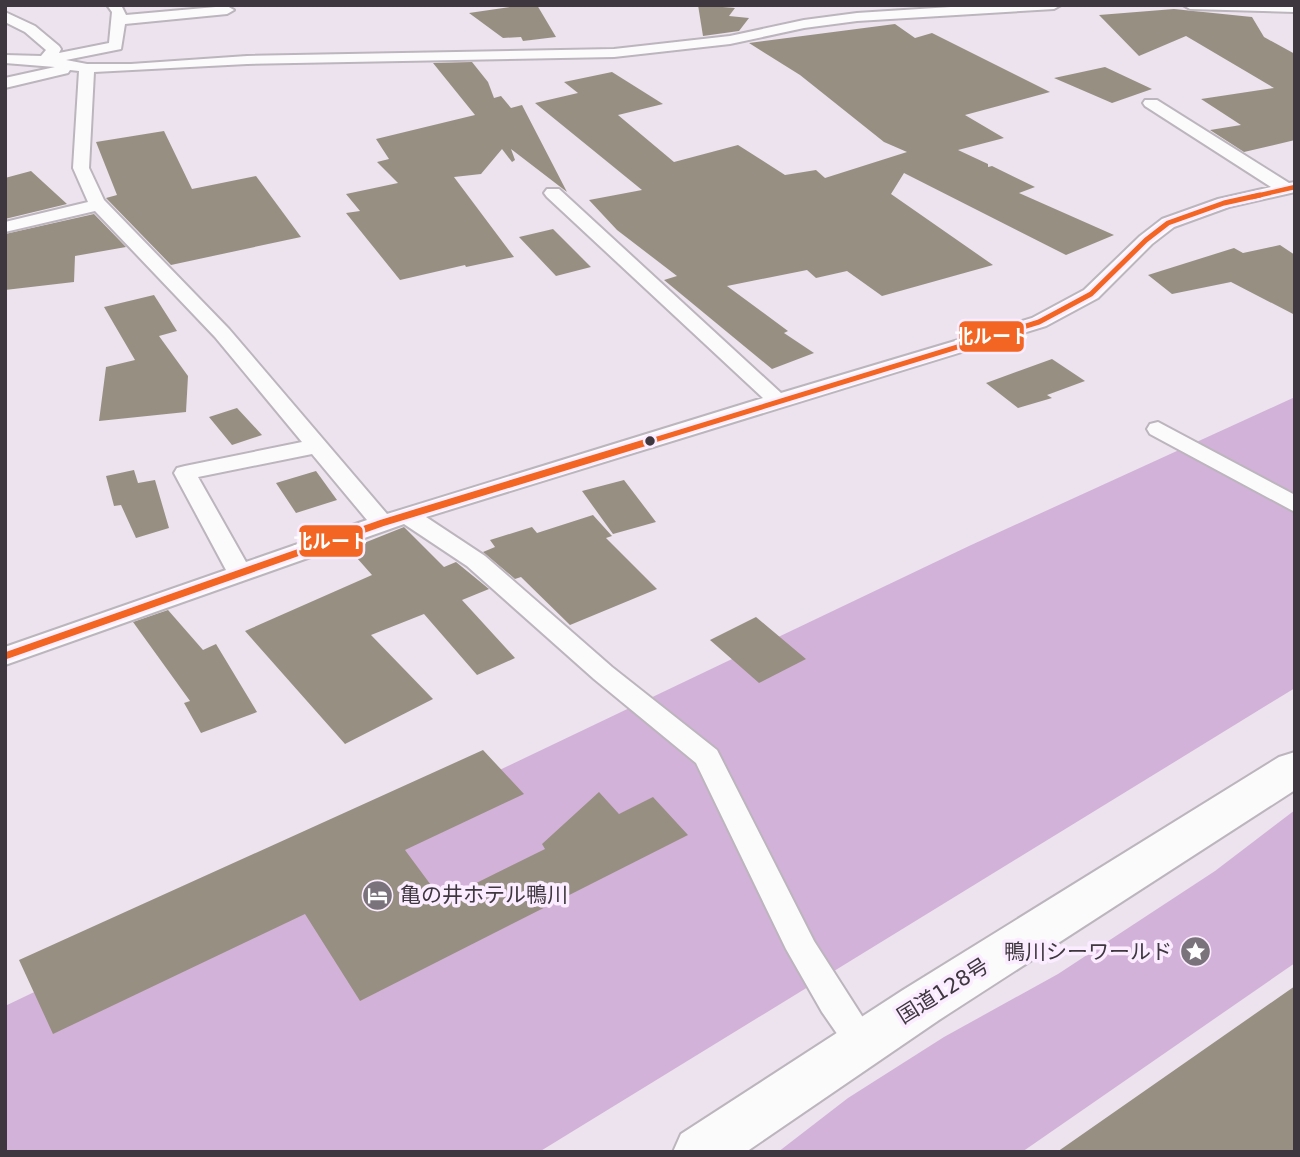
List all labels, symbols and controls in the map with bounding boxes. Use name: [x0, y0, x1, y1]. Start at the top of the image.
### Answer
line badge: 北ルート: [958, 320, 1025, 353]
text: 北ルート: [954, 325, 1030, 347]
unlabelled marker: [643, 434, 657, 448]
line badge: 北ルート: [298, 524, 364, 558]
text: 北ルート: [293, 530, 369, 552]
hotel icon: 亀の井ホテル鴨川: [360, 878, 394, 912]
place label: 亀の井ホテル鴨川: [400, 883, 568, 907]
place icon: 鴨川シーワールド: [1178, 935, 1212, 969]
place label: 鴨川シーワールド: [1004, 940, 1172, 964]
street label: 国道128号: [893, 954, 993, 1028]

